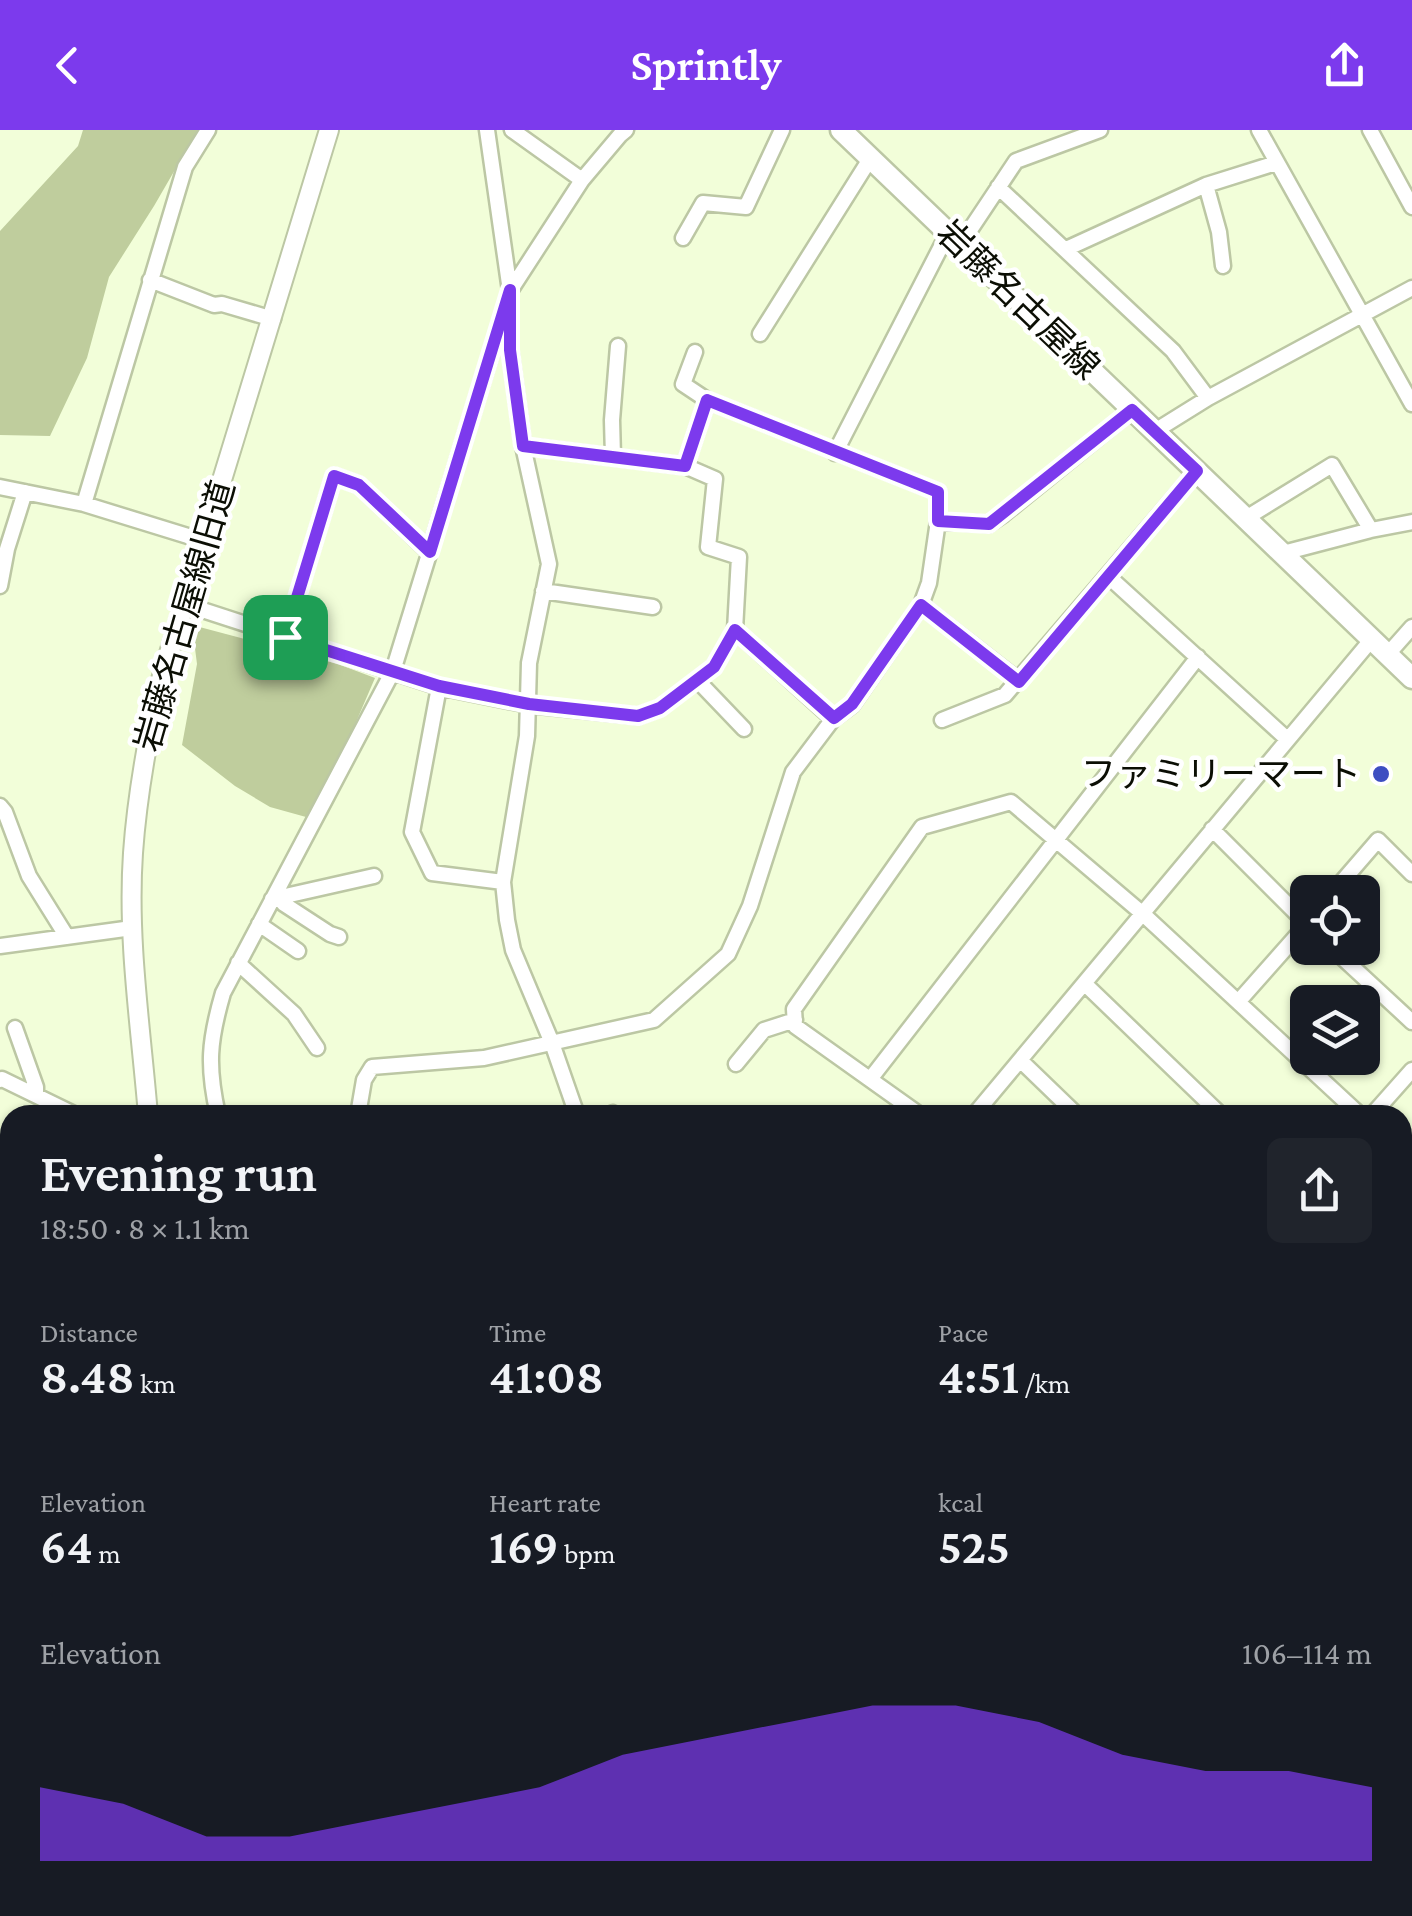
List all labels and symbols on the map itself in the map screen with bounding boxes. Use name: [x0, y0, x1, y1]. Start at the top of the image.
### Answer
street label: 岩藤名古屋線: [929, 213, 1107, 387]
street label: 岩藤名古屋線旧道: [128, 476, 242, 756]
pin: [243, 595, 328, 680]
place label: ファミリーマート: [1081, 755, 1361, 794]
marker: ファミリーマート: [1370, 763, 1392, 785]

